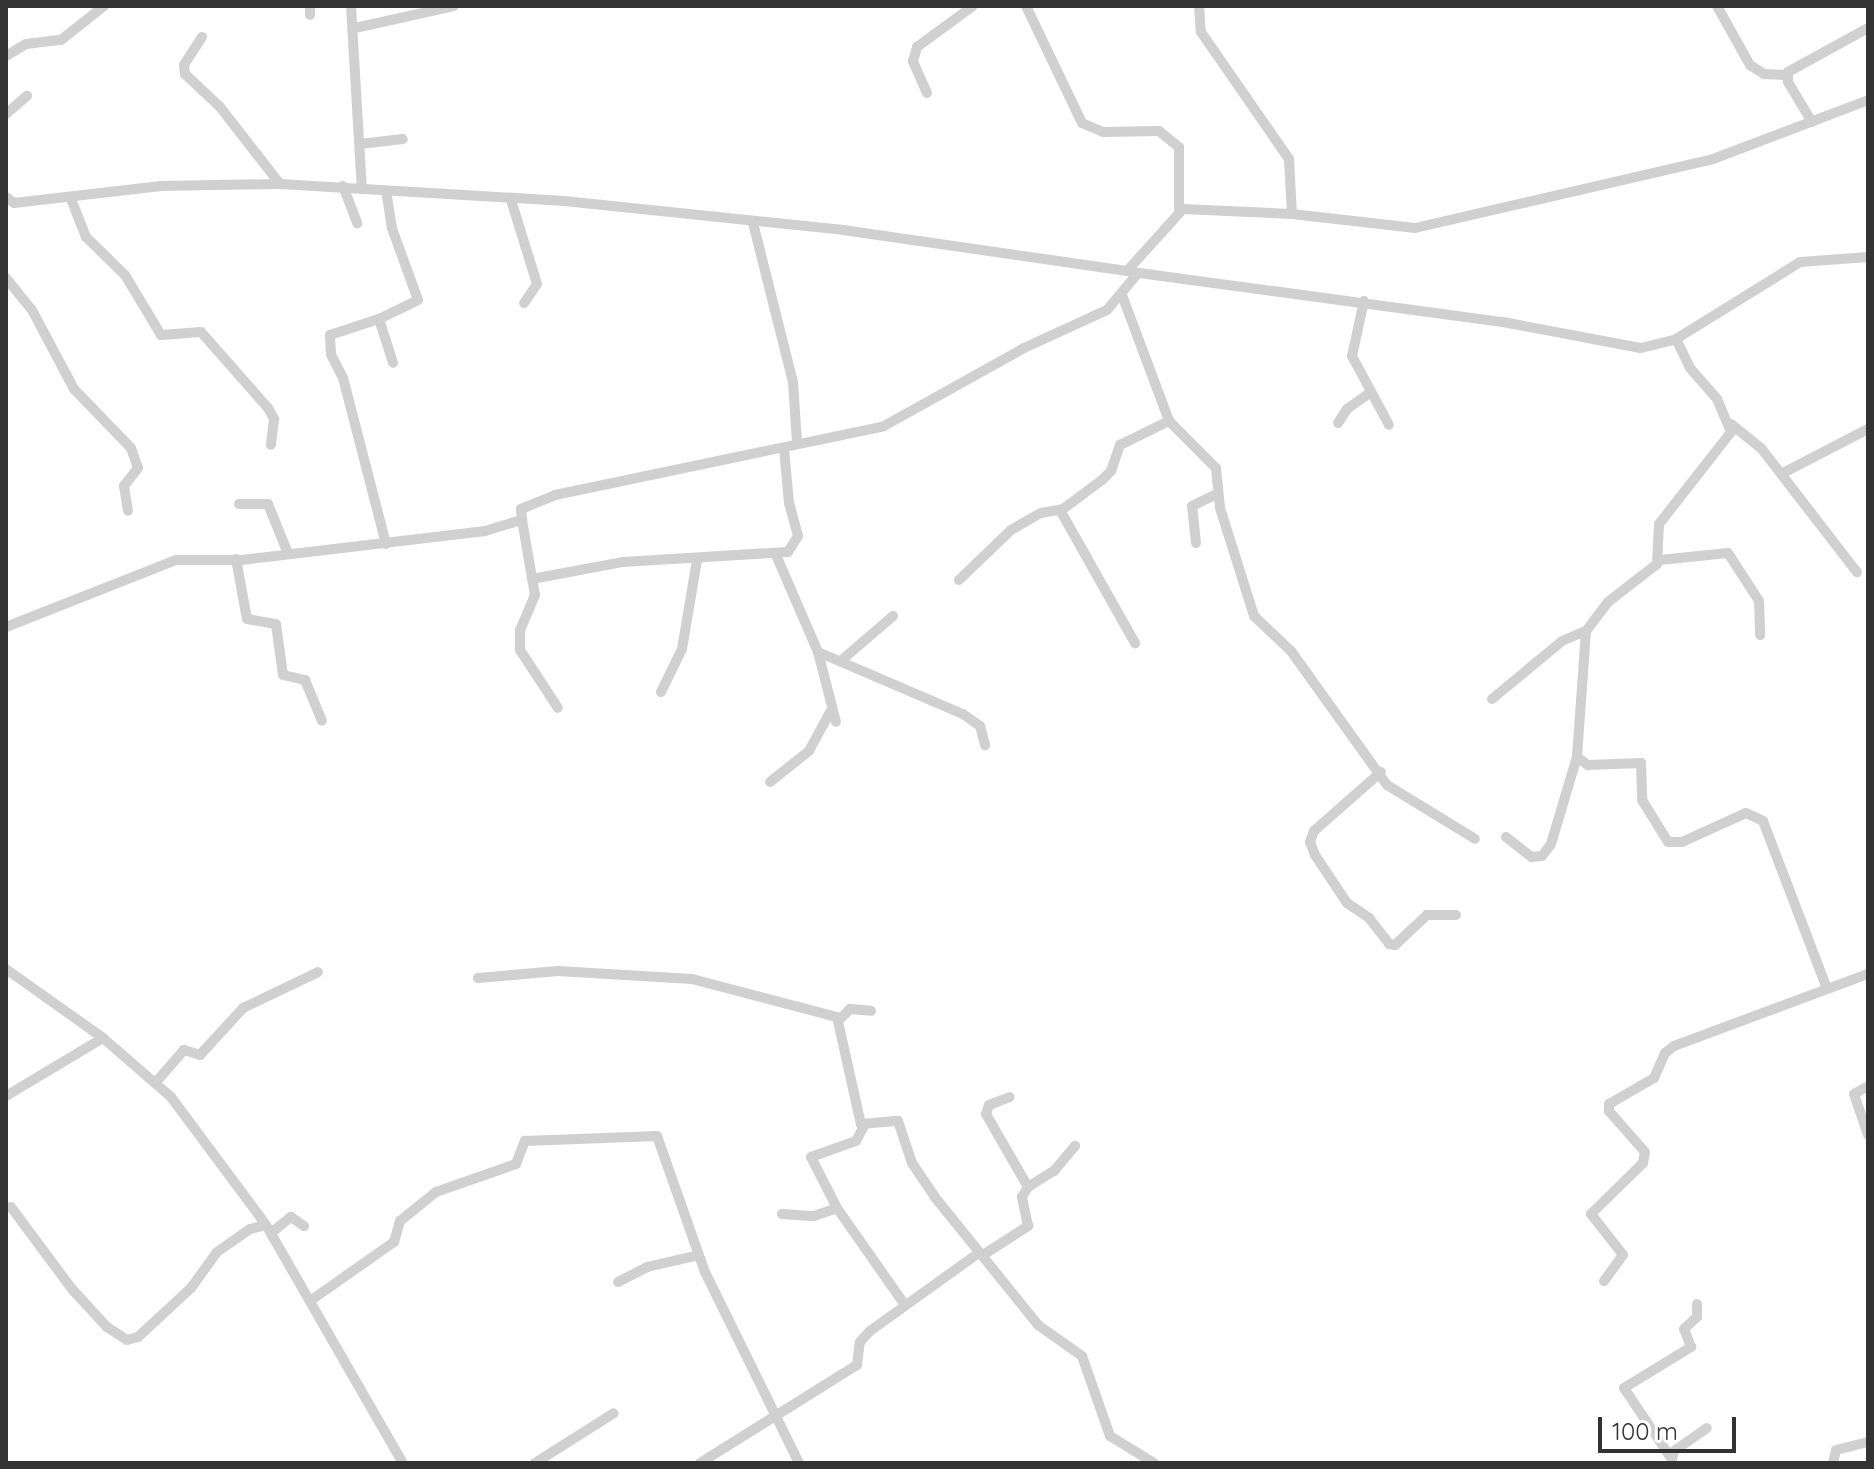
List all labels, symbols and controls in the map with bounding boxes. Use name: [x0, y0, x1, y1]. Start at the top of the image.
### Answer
scale bar: [1602, 1401, 1740, 1451]
text: 100 m: [1612, 1416, 1678, 1446]

